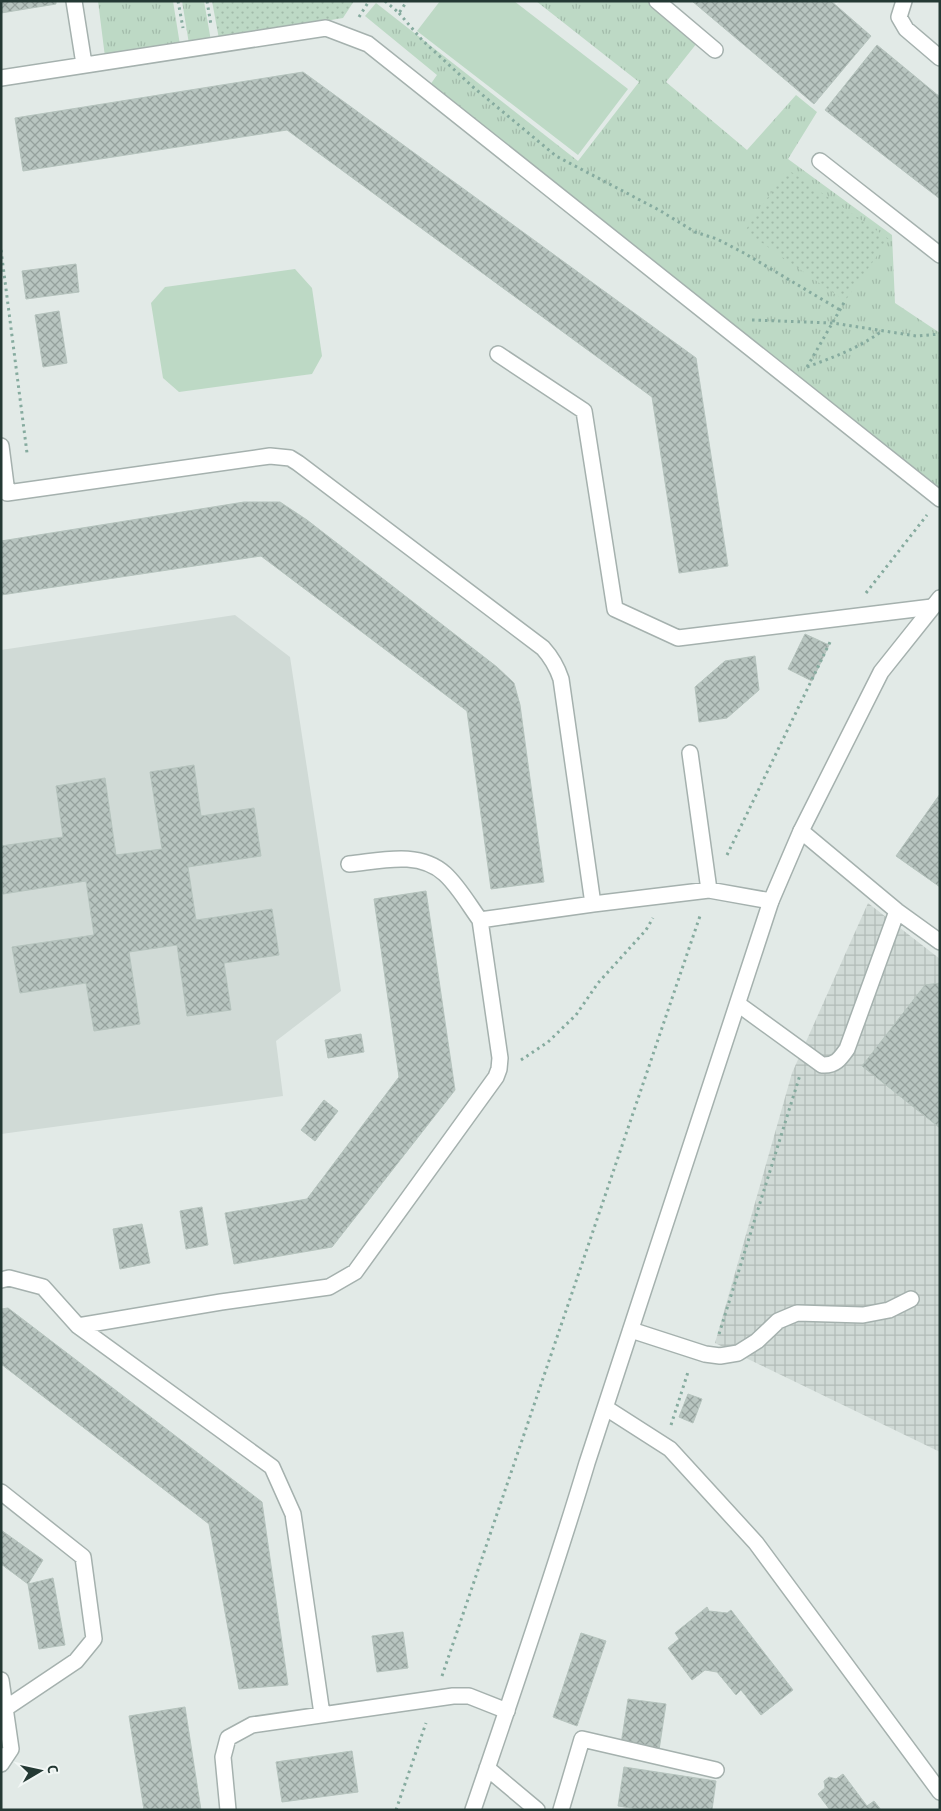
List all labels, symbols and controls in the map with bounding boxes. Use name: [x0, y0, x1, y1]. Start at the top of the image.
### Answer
north arrow: [15, 1746, 65, 1796]
text: С: [43, 1764, 62, 1774]

